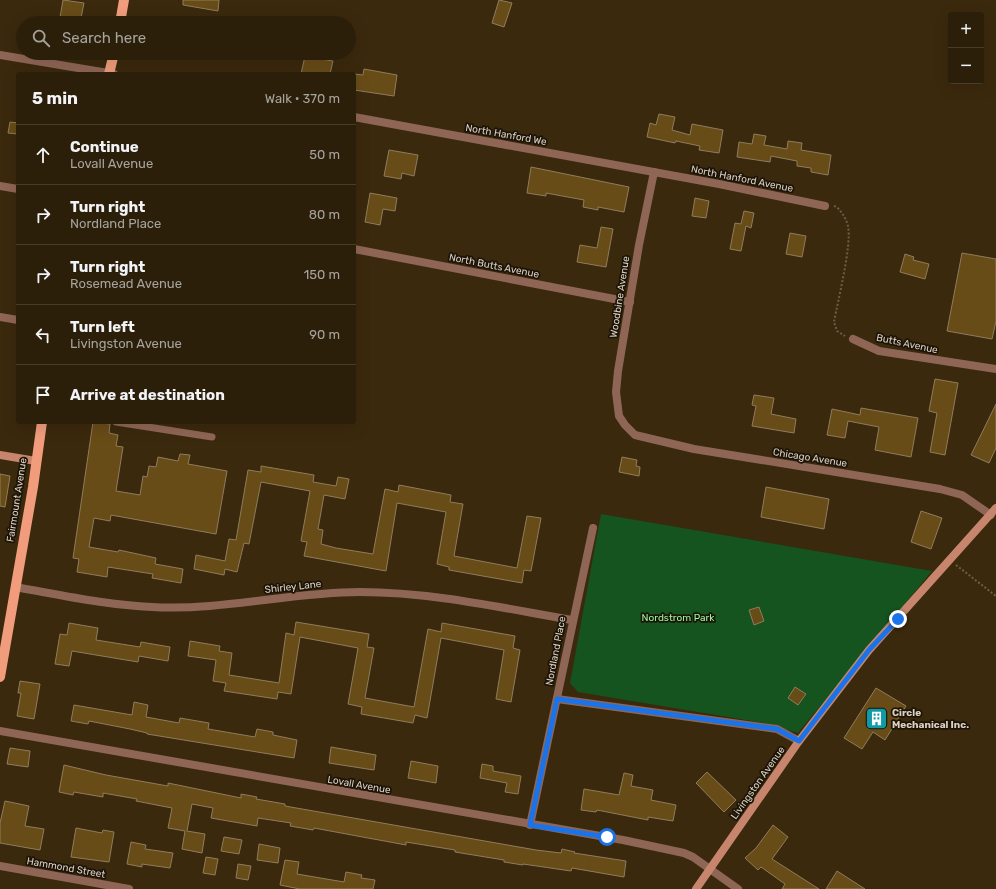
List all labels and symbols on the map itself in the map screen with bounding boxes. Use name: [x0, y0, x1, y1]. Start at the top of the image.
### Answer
street label: North Hanford We: [464, 122, 548, 148]
street label: North Hanford Avenue: [690, 163, 795, 195]
street label: North Butts Avenue: [448, 251, 541, 281]
street label: Woodbine Avenue: [608, 255, 632, 339]
street label: Butts Avenue: [875, 332, 939, 356]
street label: Chicago Avenue: [772, 446, 848, 470]
street label: Fairmount Avenue: [4, 457, 30, 543]
street label: Shirley Lane: [264, 578, 322, 596]
route end: [889, 610, 907, 628]
park label: Nordstrom Park: [642, 612, 715, 624]
street label: Nordland Place: [543, 615, 569, 687]
building icon: Circle Mechanical Inc.: [864, 706, 890, 732]
place label: Circle Mechanical Inc.: [892, 707, 969, 731]
street label: Livingston Avenue: [728, 744, 788, 822]
street label: Lovall Avenue: [326, 774, 392, 797]
route start: [598, 828, 616, 846]
street label: Hammond Street: [26, 855, 106, 881]

